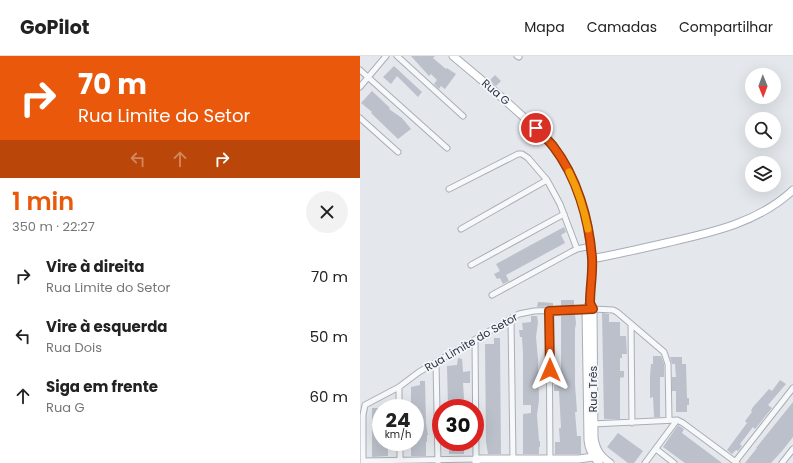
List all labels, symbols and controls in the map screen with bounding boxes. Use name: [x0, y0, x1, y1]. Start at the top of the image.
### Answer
text: GoPilot: [20, 14, 89, 41]
text: Mapa: [524, 17, 565, 37]
text: Camadas: [587, 17, 657, 37]
text: Compartilhar: [679, 17, 773, 37]
text: 70 m: [78, 65, 147, 104]
north arrow: [745, 68, 781, 104]
map controls: [745, 68, 781, 192]
icon: right: [12, 72, 64, 124]
street label: Rua G: [478, 75, 514, 109]
text: Rua Limite do Setor: [78, 103, 250, 128]
pin: [519, 111, 553, 145]
button: search: [745, 112, 781, 148]
icon: arrive: [525, 117, 547, 139]
icon: left: [127, 148, 149, 170]
icon: ahead: [169, 148, 191, 170]
icon: right: [211, 148, 233, 170]
button: layers: [745, 156, 781, 192]
text: 1 min: [12, 185, 74, 218]
button: close: [306, 191, 348, 233]
text: 350 m · 22:27: [12, 217, 95, 236]
text: Vire à direita: [46, 256, 145, 277]
icon: right: [12, 265, 34, 287]
text: 70 m: [311, 266, 348, 287]
text: Rua Limite do Setor: [46, 278, 170, 297]
street label: Rua Limite do Setor: [421, 309, 521, 375]
text: Vire à esquerda: [46, 316, 168, 337]
icon: left: [12, 325, 34, 347]
text: 50 m: [310, 326, 348, 347]
text: Rua Dois: [46, 338, 102, 357]
position arrow: [529, 349, 571, 391]
street label: Rua Três: [585, 365, 601, 412]
text: Siga em frente: [46, 376, 158, 397]
icon: ahead: [12, 385, 34, 407]
text: 60 m: [310, 386, 348, 407]
text: Rua G: [46, 398, 85, 417]
speed limit sign: 30: [432, 399, 484, 451]
text: 24: [386, 406, 410, 434]
text: km/h: [385, 427, 411, 442]

